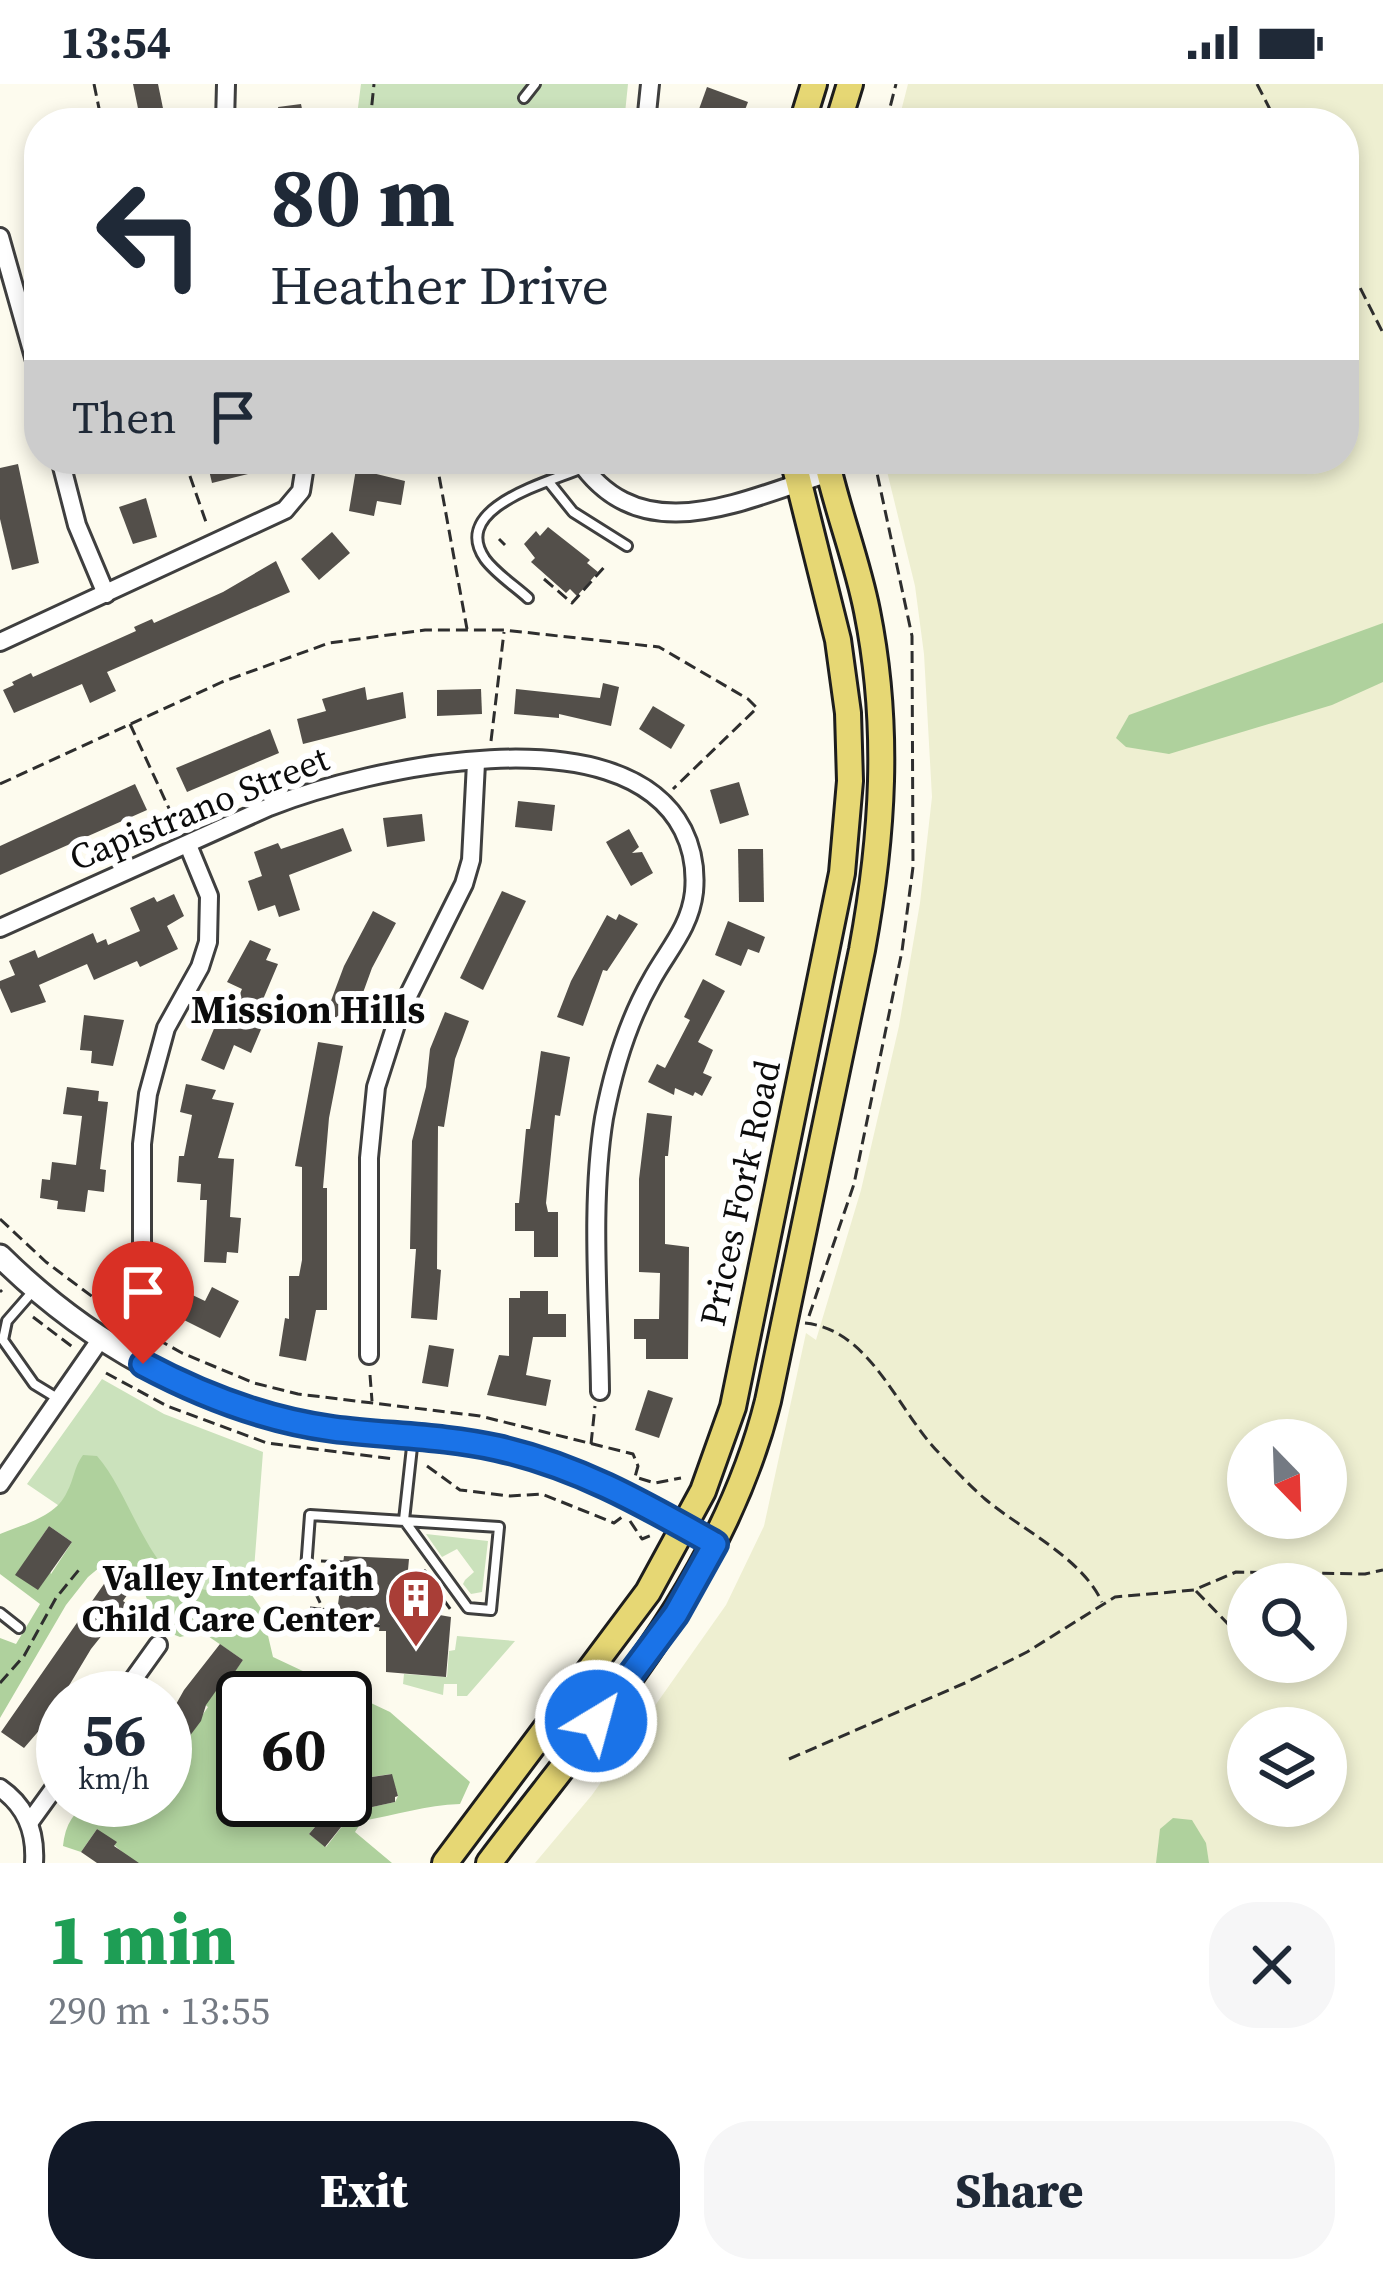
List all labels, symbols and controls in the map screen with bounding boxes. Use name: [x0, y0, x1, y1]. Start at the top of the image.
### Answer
text: 13:54: [60, 11, 171, 73]
text: 80 m: [270, 139, 455, 254]
icon: left: [72, 156, 228, 312]
text: Heather Drive: [270, 248, 609, 322]
icon: arrive: [200, 384, 266, 450]
text: Then: [72, 386, 176, 448]
street label: Capistrano Street: [62, 734, 336, 882]
district label: Mission Hills: [191, 983, 425, 1036]
street label: Prices Fork Road: [688, 1056, 792, 1330]
pin: [92, 1241, 194, 1364]
icon: arrive: [110, 1259, 176, 1325]
north arrow: [1227, 1419, 1347, 1539]
map controls: [1227, 1419, 1347, 1827]
place label: Valley Interfaith Child Care Center: [82, 1553, 374, 1643]
button: search: [1227, 1563, 1347, 1683]
building icon: Valley Interfaith Child Care Center: [385, 1567, 447, 1649]
position arrow: [533, 1658, 659, 1784]
speed limit sign: 60: [216, 1671, 372, 1827]
text: 56: [81, 1693, 147, 1775]
button: layers: [1227, 1707, 1347, 1827]
text: km/h: [78, 1758, 150, 1799]
text: 1 min: [48, 1889, 236, 1988]
button: close: [1209, 1902, 1335, 2028]
text: 290 m · 13:55: [48, 1984, 270, 2037]
button: Exit: [48, 2121, 680, 2259]
button: Share: [704, 2121, 1335, 2259]

